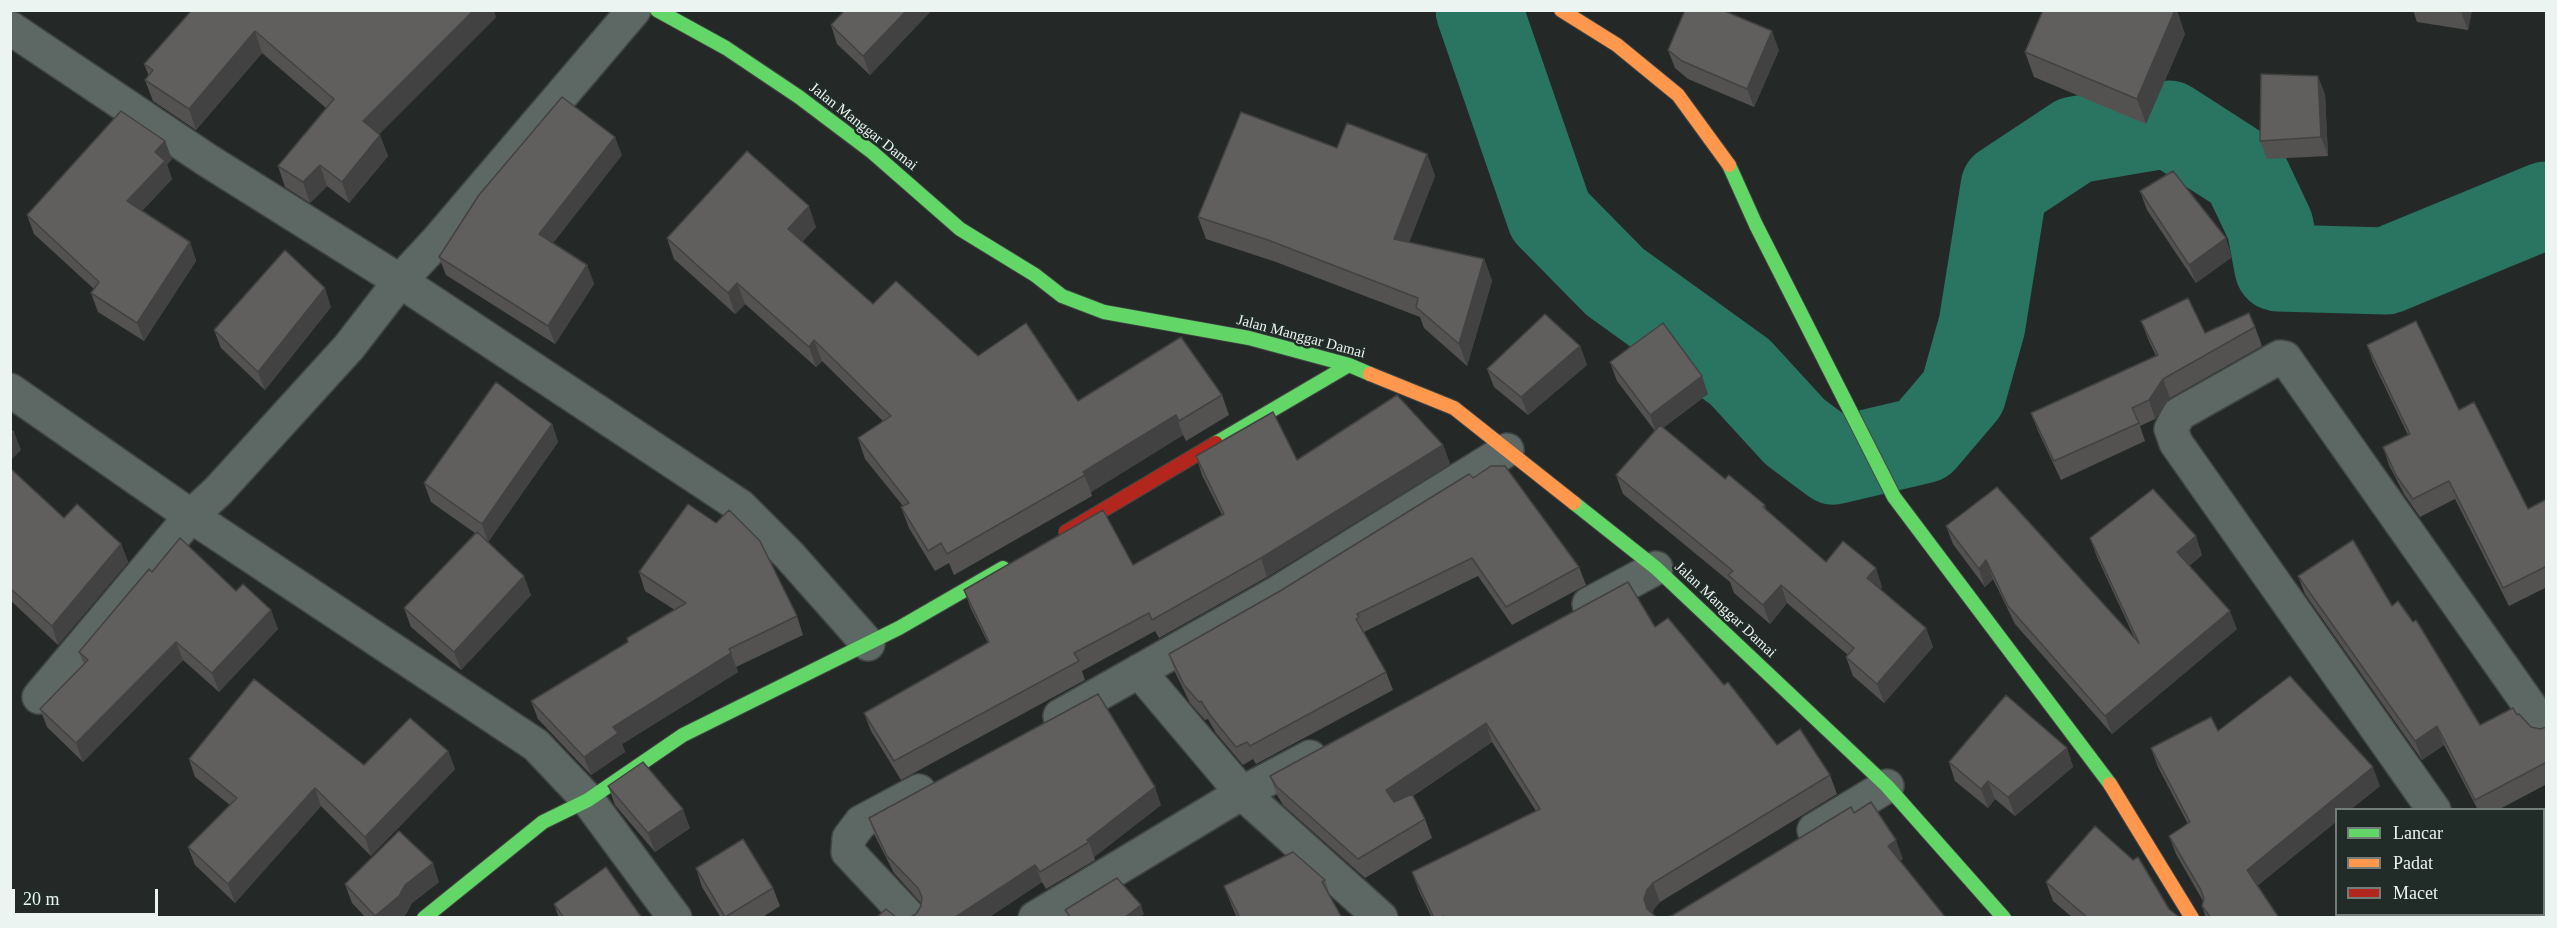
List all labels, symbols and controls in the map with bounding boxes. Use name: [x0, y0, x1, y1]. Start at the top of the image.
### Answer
street label: Jalan Manggar Damai: [805, 79, 921, 175]
street label: Jalan Manggar Damai: [1235, 311, 1367, 363]
street label: Jalan Manggar Damai: [1670, 558, 1780, 662]
legend: [2335, 808, 2545, 916]
text: Lancar: [2393, 823, 2443, 843]
text: Padat: [2393, 853, 2433, 873]
scale bar: [15, 877, 160, 915]
text: Macet: [2393, 883, 2438, 903]
text: 20 m: [23, 889, 60, 909]

